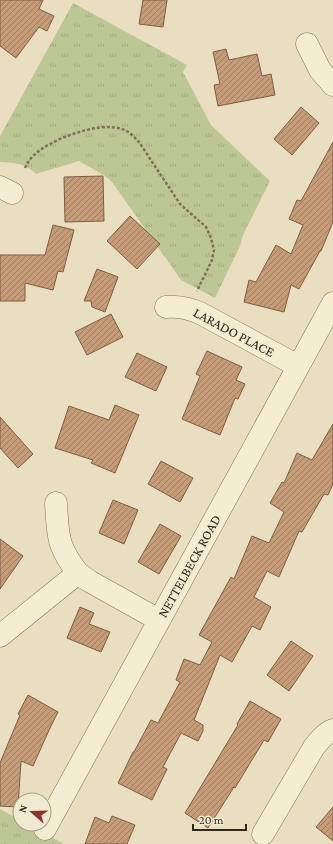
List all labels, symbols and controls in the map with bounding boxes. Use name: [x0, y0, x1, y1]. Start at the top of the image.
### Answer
street label: LARADO PLACE: [191, 304, 278, 360]
street label: NETTELBECK ROAD: [154, 512, 224, 620]
north arrow: [12, 792, 52, 832]
text: N: [16, 803, 30, 814]
scale bar: [193, 806, 246, 832]
text: 20 m: [199, 813, 224, 827]

